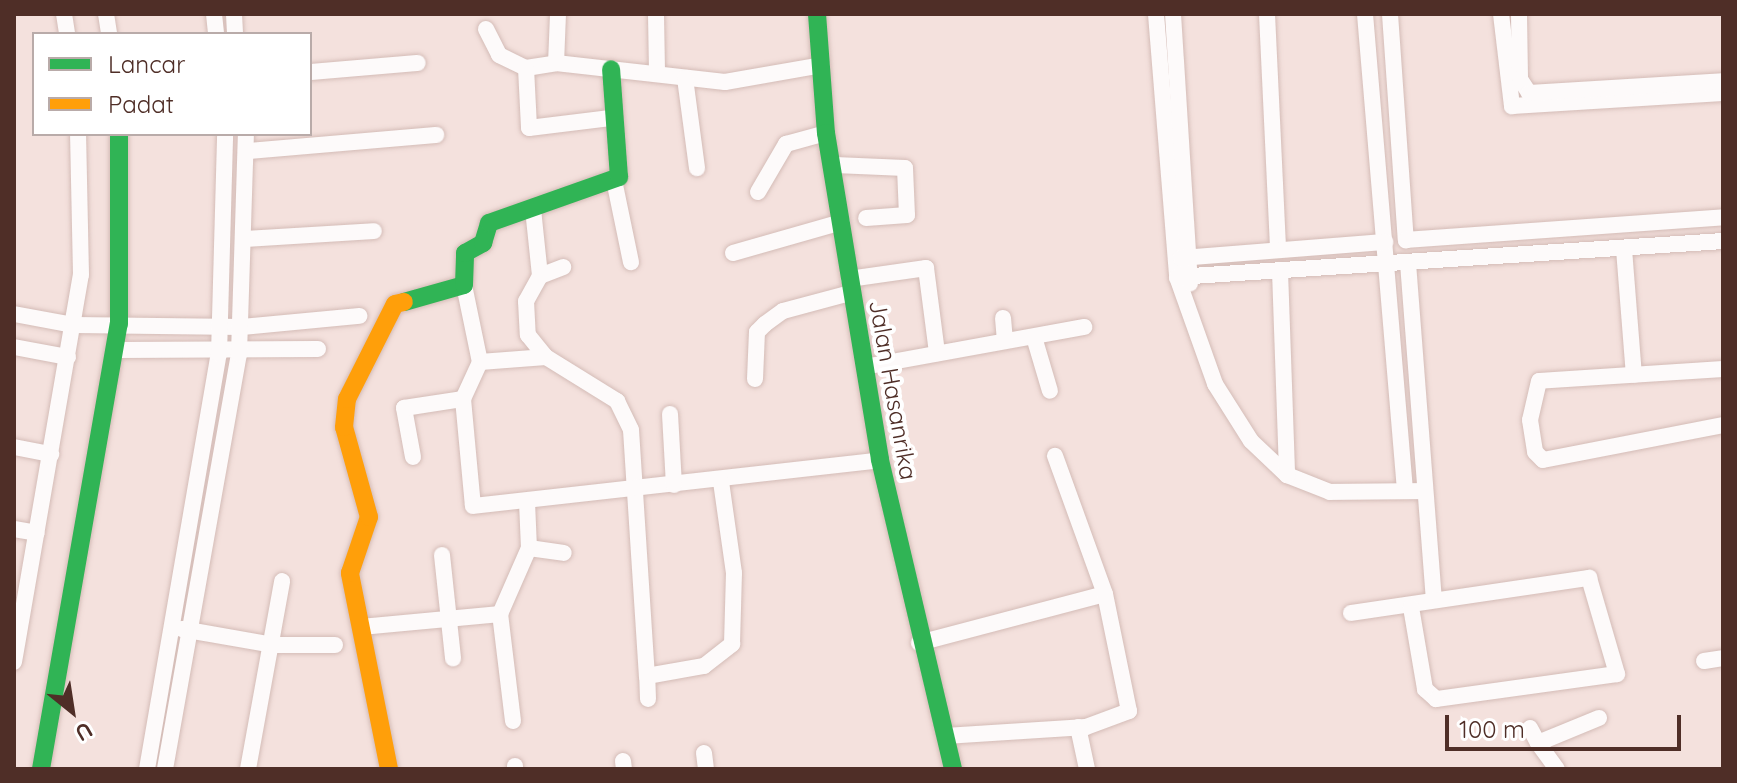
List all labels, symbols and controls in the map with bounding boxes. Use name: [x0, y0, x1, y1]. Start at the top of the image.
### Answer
legend: [32, 32, 312, 136]
text: Lancar: [108, 49, 185, 79]
text: Padat: [108, 89, 174, 119]
street label: Jalan Hasanrika: [863, 298, 923, 482]
north arrow: [32, 671, 112, 751]
scale bar: [1449, 699, 1685, 749]
text: 100 m: [1459, 714, 1525, 744]
text: U: [70, 716, 98, 748]

